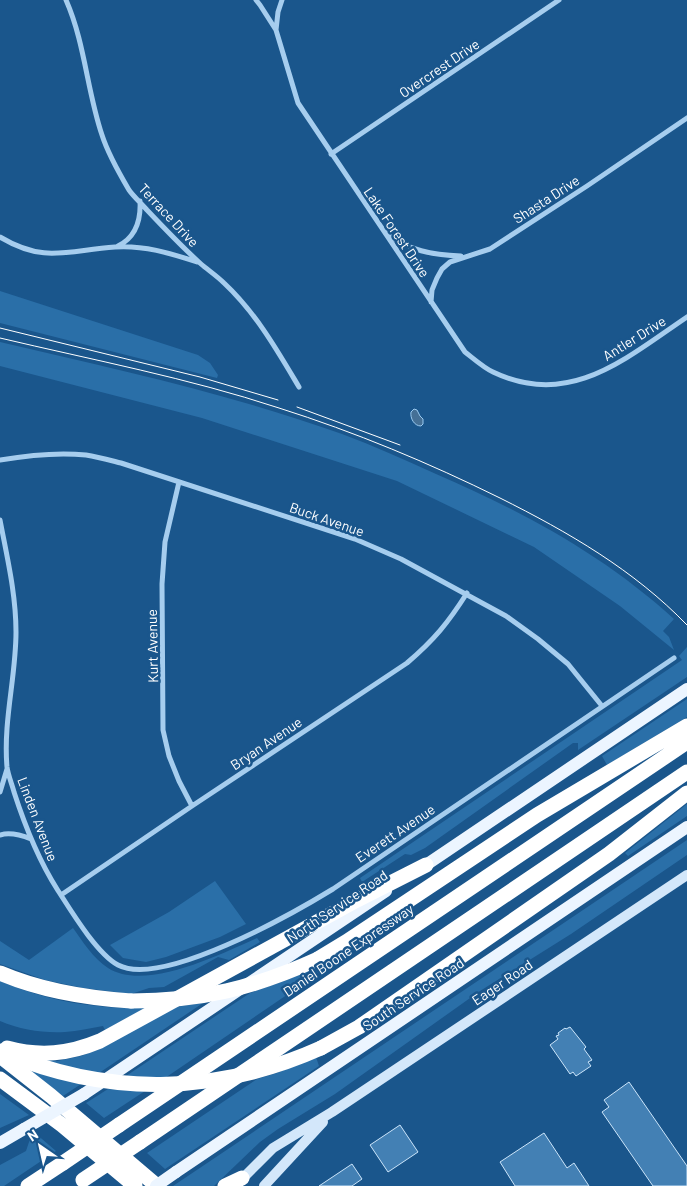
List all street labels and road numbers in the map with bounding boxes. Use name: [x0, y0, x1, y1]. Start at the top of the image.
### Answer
street label: Overcrest Drive: [396, 35, 482, 101]
street label: Shasta Drive: [510, 171, 582, 227]
street label: Terrace Drive: [135, 180, 203, 250]
street label: Lake Forest Drive: [361, 184, 433, 280]
street label: Antler Drive: [599, 312, 669, 364]
street label: Buck Avenue: [288, 498, 366, 540]
street label: Kurt Avenue: [143, 609, 161, 683]
street label: Bryan Avenue: [227, 713, 305, 773]
street label: Linden Avenue: [14, 774, 62, 864]
street label: Everett Avenue: [352, 800, 438, 866]
street label: North Service Road: [283, 866, 391, 946]
street label: Daniel Boone Expressway: [280, 900, 417, 1000]
street label: South Service Road: [359, 954, 467, 1034]
street label: Eager Road: [468, 956, 536, 1008]

